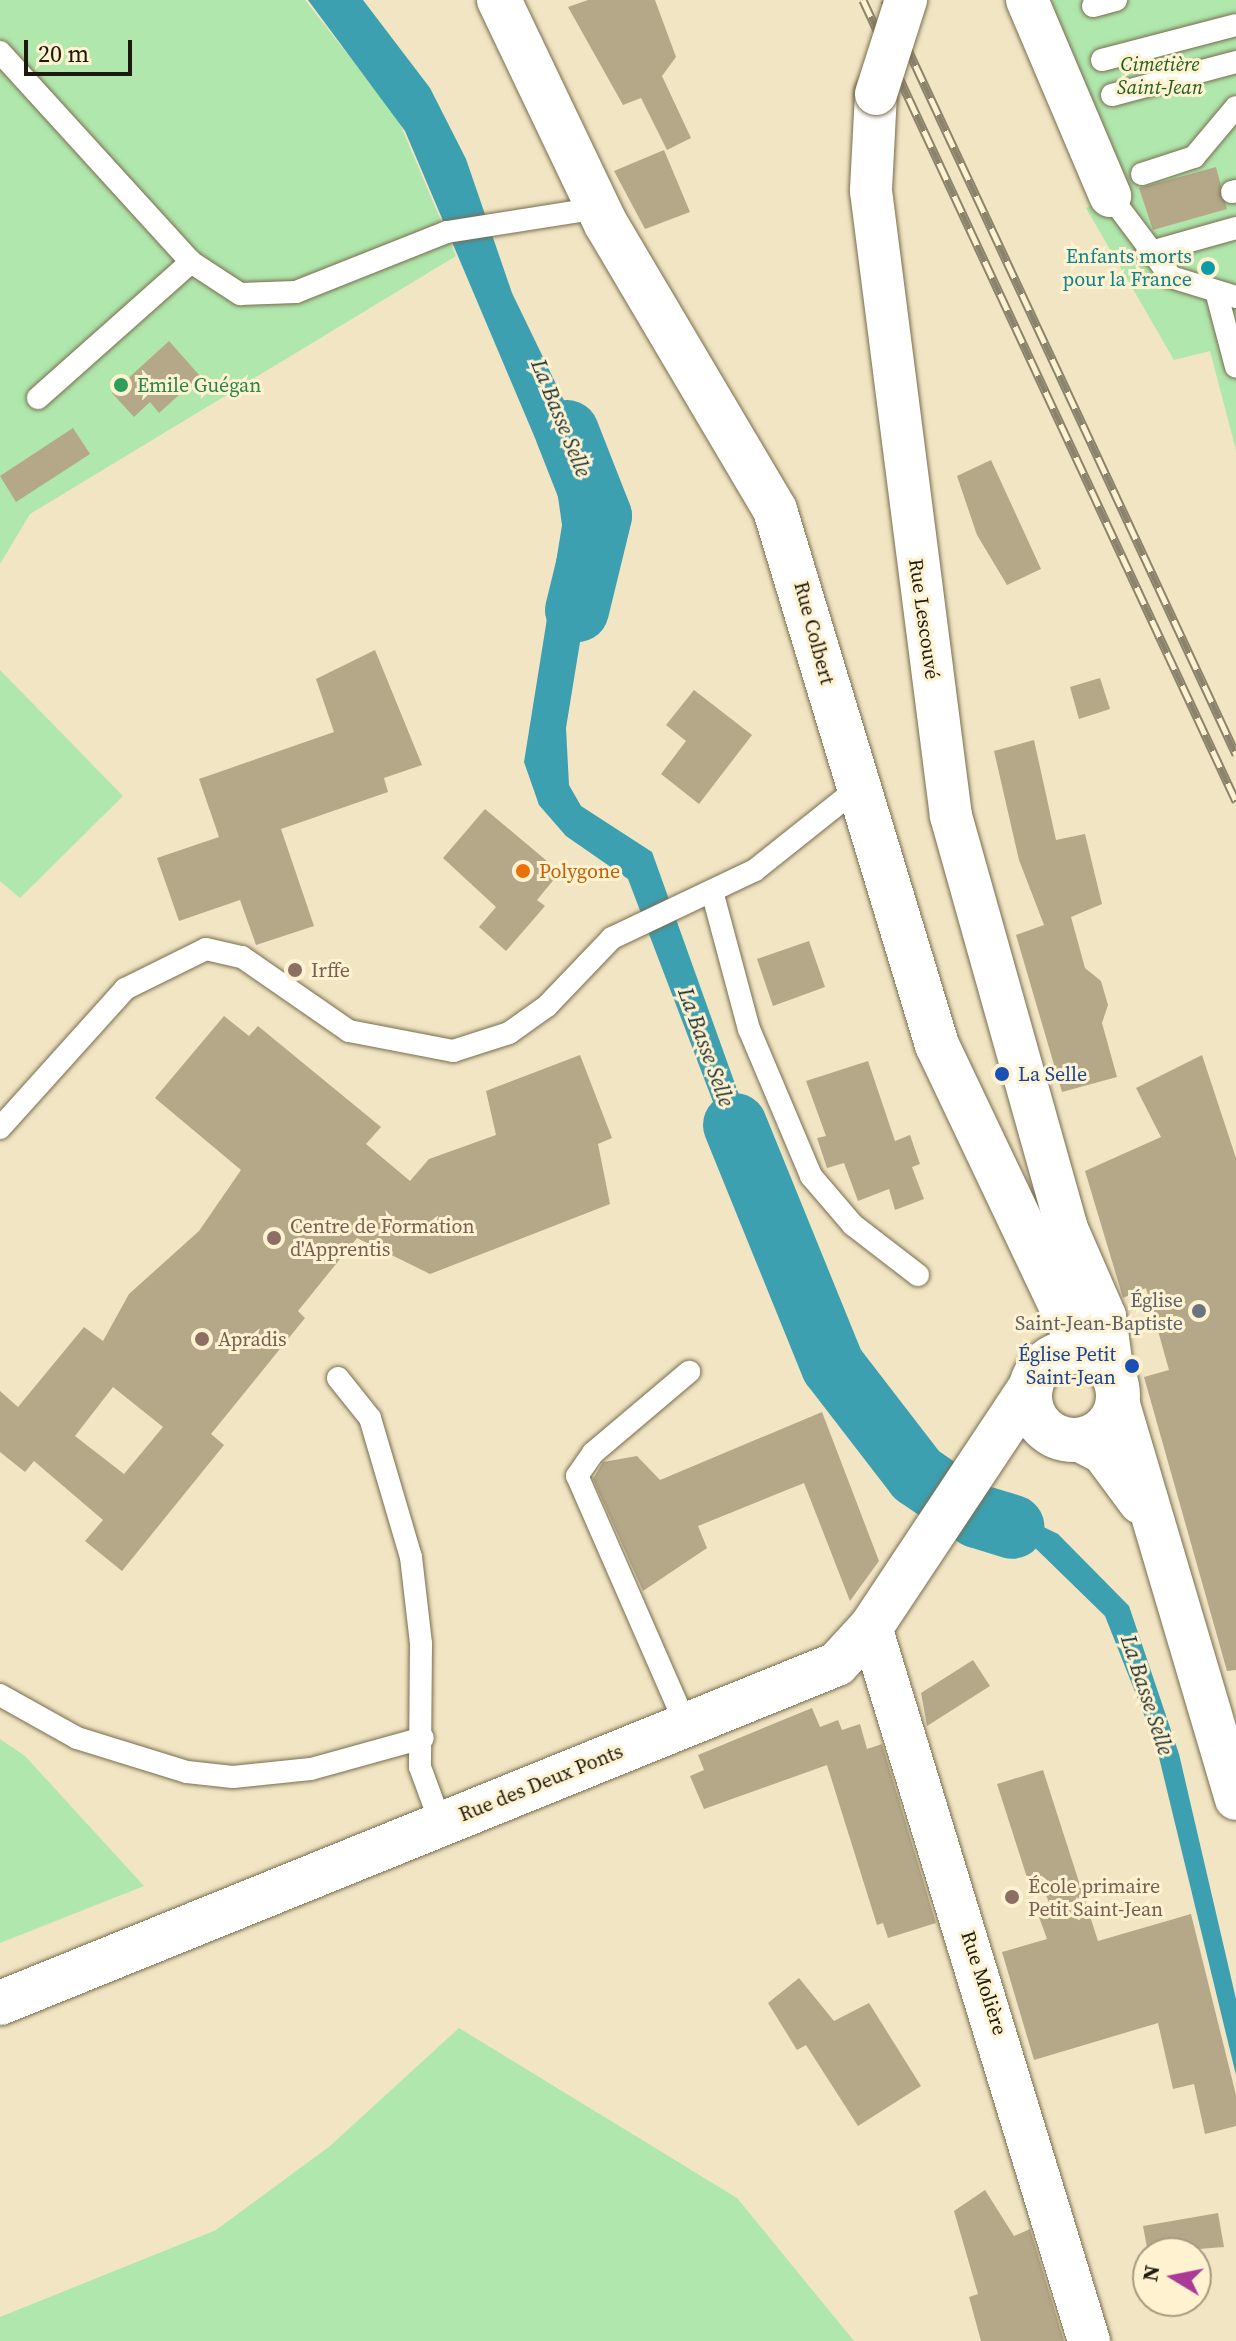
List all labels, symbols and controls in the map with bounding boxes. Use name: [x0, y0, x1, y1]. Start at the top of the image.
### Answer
scale bar: [28, 24, 136, 74]
text: 20 m: [38, 37, 89, 70]
park label: Cimetière Saint-Jean: [1117, 53, 1203, 100]
place label: Enfants morts pour la France: [1063, 244, 1192, 291]
marker: Enfants morts pour la France: [1199, 259, 1217, 277]
water label: La Basse Selle: [525, 355, 597, 481]
place label: Emile Guégan: [137, 373, 261, 397]
marker: Emile Guégan: [112, 376, 130, 394]
street label: Rue Lescouvé: [904, 557, 944, 681]
street label: Rue Colbert: [789, 579, 839, 687]
place label: Polygone: [539, 859, 620, 883]
marker: Polygone: [514, 862, 532, 880]
place label: Irffe: [311, 958, 350, 982]
marker: Irffe: [286, 961, 304, 979]
water label: La Basse Selle: [672, 984, 740, 1110]
place label: La Selle: [1018, 1062, 1087, 1086]
marker: La Selle: [993, 1065, 1011, 1083]
place label: Centre de Formation d'Apprentis: [290, 1214, 475, 1261]
marker: Centre de Formation d'Apprentis: [265, 1229, 283, 1247]
place label: Église Saint-Jean-Baptiste: [1015, 1288, 1183, 1335]
marker: Église Saint-Jean-Baptiste: [1190, 1302, 1208, 1320]
place label: Apradis: [218, 1327, 287, 1351]
marker: Apradis: [193, 1330, 211, 1348]
place label: Église Petit Saint-Jean: [1018, 1342, 1116, 1389]
marker: Église Petit Saint-Jean: [1123, 1357, 1141, 1375]
water label: La Basse Selle: [1115, 1632, 1179, 1758]
street label: Rue des Deux Ponts: [455, 1739, 627, 1827]
place label: École primaire Petit Saint-Jean: [1028, 1874, 1163, 1921]
marker: École primaire Petit Saint-Jean: [1003, 1888, 1021, 1906]
street label: Rue Molière: [956, 1928, 1012, 2038]
north arrow: [1132, 2237, 1212, 2317]
text: N: [1134, 2263, 1166, 2284]

